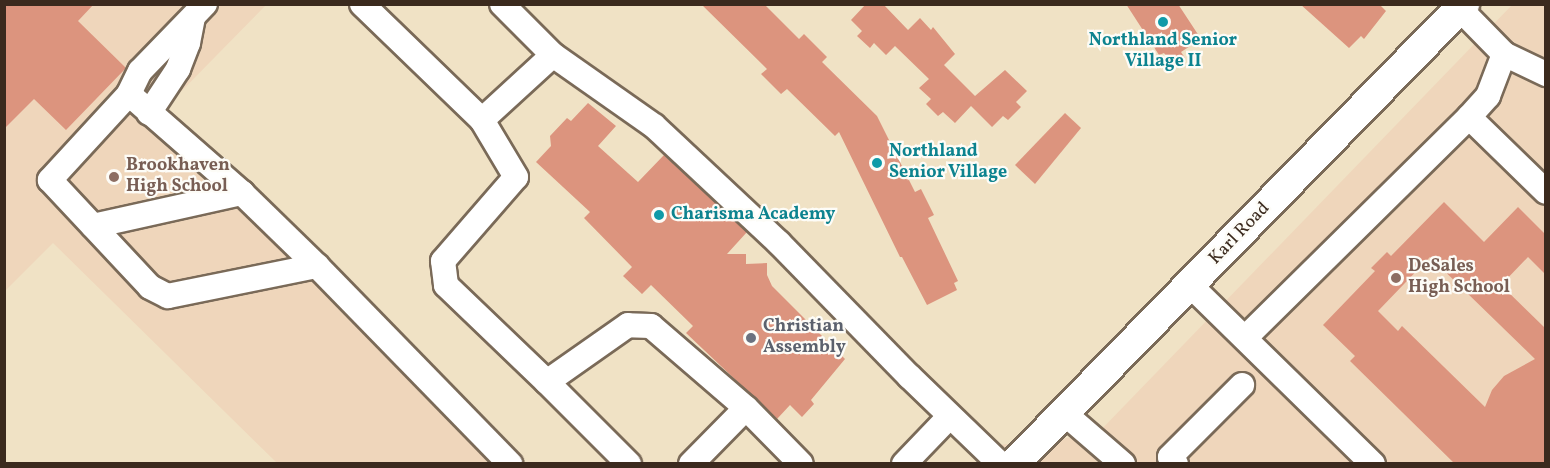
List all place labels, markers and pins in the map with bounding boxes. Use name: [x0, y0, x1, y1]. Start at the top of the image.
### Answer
marker: Northland Senior Village II: [1156, 15, 1170, 29]
place label: Northland Senior Village II: [1089, 31, 1237, 74]
place label: Northland Senior Village: [889, 142, 1008, 184]
place label: Brookhaven High School: [126, 156, 230, 198]
marker: Northland Senior Village: [870, 156, 884, 170]
marker: Brookhaven High School: [107, 170, 121, 184]
place label: Charisma Academy: [671, 204, 835, 226]
marker: Charisma Academy: [652, 208, 666, 222]
place label: DeSales High School: [1408, 257, 1510, 300]
marker: DeSales High School: [1389, 271, 1403, 285]
place label: Christian Assembly: [763, 317, 846, 360]
marker: Christian Assembly: [744, 331, 758, 345]

